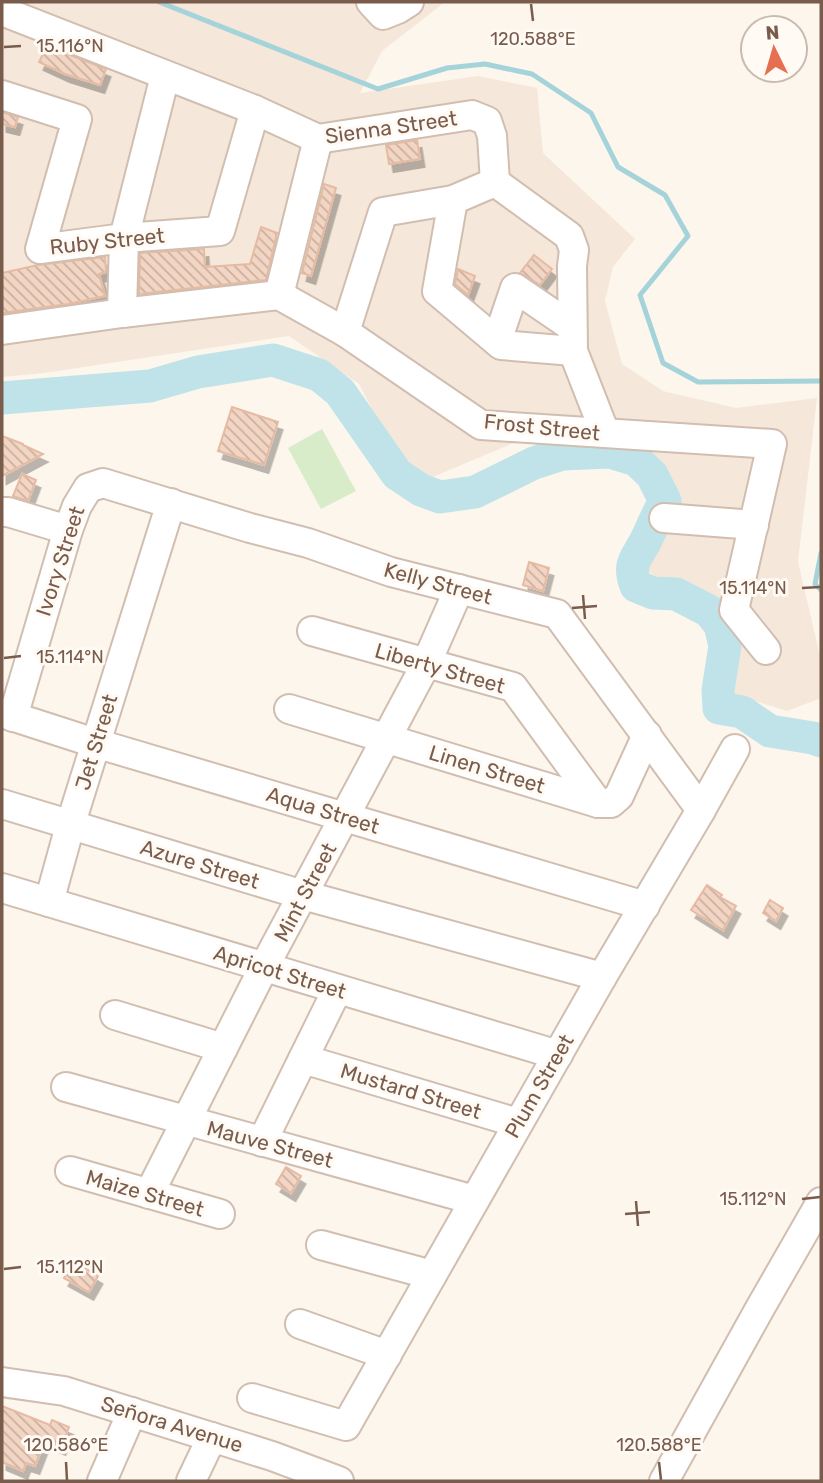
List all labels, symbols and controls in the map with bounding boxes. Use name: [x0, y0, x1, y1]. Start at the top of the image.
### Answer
north arrow: [739, 14, 809, 84]
text: N: [765, 21, 780, 45]
text: 120.588°E: [490, 28, 576, 50]
text: 15.116°N: [36, 35, 104, 57]
street label: Sienna Street: [324, 105, 458, 149]
street label: Ruby Street: [48, 223, 166, 259]
street label: Frost Street: [483, 408, 601, 446]
street label: Ivory Street: [31, 503, 89, 619]
street label: Kelly Street: [381, 557, 495, 609]
text: 15.114°N: [719, 577, 787, 599]
street label: Liberty Street: [372, 637, 508, 699]
text: 15.114°N: [36, 646, 104, 668]
street label: Jet Street: [70, 691, 122, 793]
street label: Linen Street: [426, 740, 548, 798]
street label: Aqua Street: [264, 781, 382, 839]
street label: Azure Street: [138, 834, 262, 894]
street label: Mint Street: [269, 838, 341, 946]
street label: Apricot Street: [211, 940, 349, 1004]
street label: Plum Street: [499, 1030, 579, 1142]
street label: Mustard Street: [338, 1058, 484, 1124]
street label: Mauve Street: [204, 1115, 336, 1173]
street label: Maize Street: [83, 1164, 207, 1222]
text: 15.112°N: [719, 1188, 787, 1210]
text: 15.112°N: [36, 1256, 104, 1278]
street label: Señora Avenue: [98, 1391, 246, 1457]
text: 120.586°E: [24, 1434, 108, 1456]
text: 120.588°E: [616, 1434, 702, 1456]

